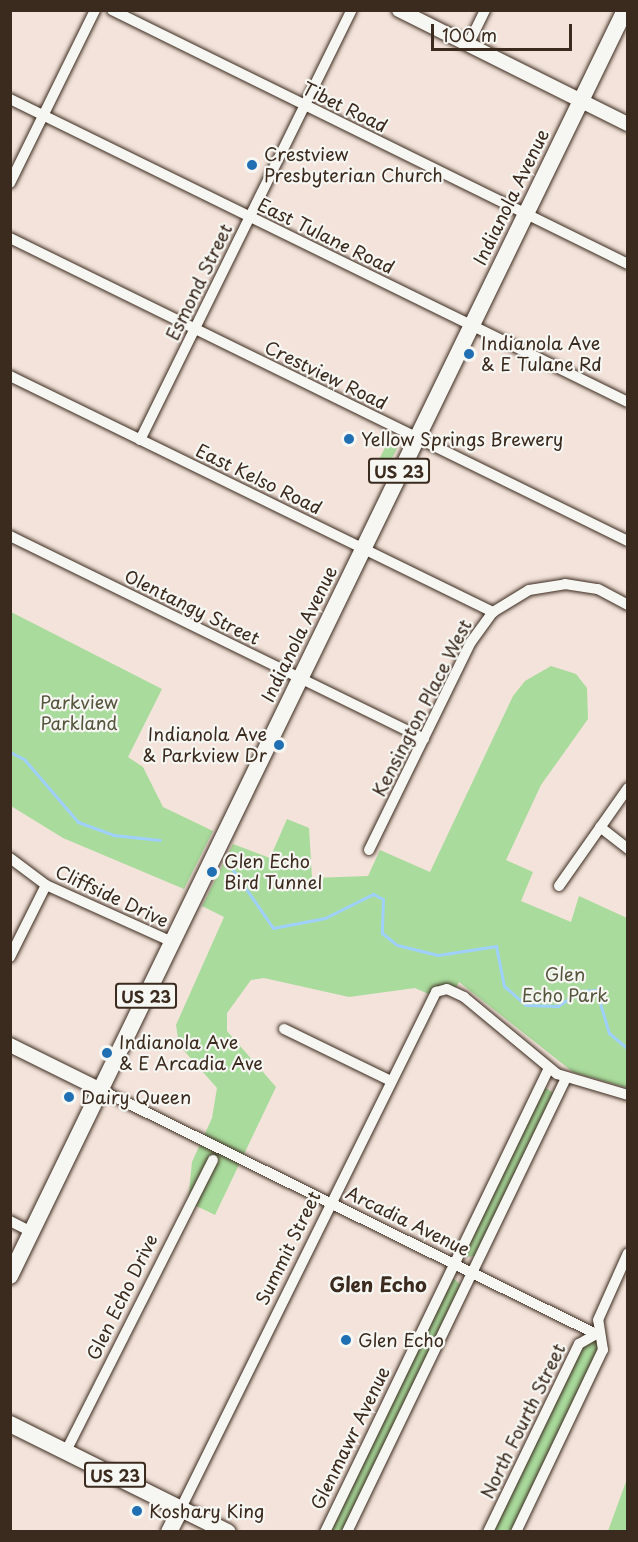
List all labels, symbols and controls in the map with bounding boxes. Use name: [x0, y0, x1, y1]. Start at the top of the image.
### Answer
scale bar: [434, 12, 575, 50]
text: 100 m: [442, 21, 497, 48]
street label: Tibet Road: [298, 77, 392, 137]
street label: Indianola Avenue: [469, 125, 553, 269]
place label: Crestview Presbyterian Church: [264, 144, 442, 186]
marker: Crestview Presbyterian Church: [245, 158, 259, 172]
street label: East Tulane Road: [254, 193, 398, 279]
street label: Esmond Street: [162, 221, 236, 343]
place label: Indianola Ave & E Tulane Rd: [481, 333, 605, 376]
street label: Crestview Road: [261, 336, 391, 414]
marker: Indianola Ave & E Tulane Rd: [462, 347, 476, 361]
place label: Yellow Springs Brewery: [361, 428, 562, 450]
marker: Yellow Springs Brewery: [342, 432, 356, 446]
street label: East Kelso Road: [192, 439, 326, 519]
road number: US 23: [368, 458, 430, 484]
street label: Indianola Avenue: [257, 562, 341, 706]
street label: Olentangy Street: [120, 565, 264, 649]
street label: Kensington Place West: [368, 616, 476, 800]
park label: Parkview Parkland: [40, 692, 118, 734]
place label: Indianola Ave & Parkview Dr: [141, 724, 267, 766]
marker: Indianola Ave & Parkview Dr: [272, 738, 286, 752]
place label: Glen Echo Bird Tunnel: [224, 851, 323, 894]
street label: Cliffside Drive: [52, 860, 172, 932]
marker: Glen Echo Bird Tunnel: [205, 865, 219, 879]
park label: Glen Echo Park: [522, 964, 608, 1006]
road number: US 23: [114, 983, 178, 1009]
place label: Indianola Ave & E Arcadia Ave: [119, 1032, 262, 1074]
marker: Indianola Ave & E Arcadia Ave: [100, 1046, 114, 1060]
place label: Dairy Queen: [81, 1086, 191, 1108]
marker: Dairy Queen: [62, 1090, 76, 1104]
street label: Arcadia Avenue: [342, 1182, 474, 1260]
street label: Summit Street: [251, 1186, 325, 1310]
street label: Glen Echo Drive: [82, 1230, 162, 1364]
district label: Glen Echo: [328, 1272, 428, 1296]
place label: Glen Echo: [358, 1329, 445, 1351]
marker: Glen Echo: [339, 1333, 353, 1347]
street label: North Fourth Street: [476, 1339, 570, 1503]
street label: Glenmawr Avenue: [306, 1363, 394, 1513]
road number: US 23: [84, 1462, 146, 1488]
place label: Koshary King: [149, 1500, 263, 1522]
marker: Koshary King: [130, 1504, 144, 1518]

